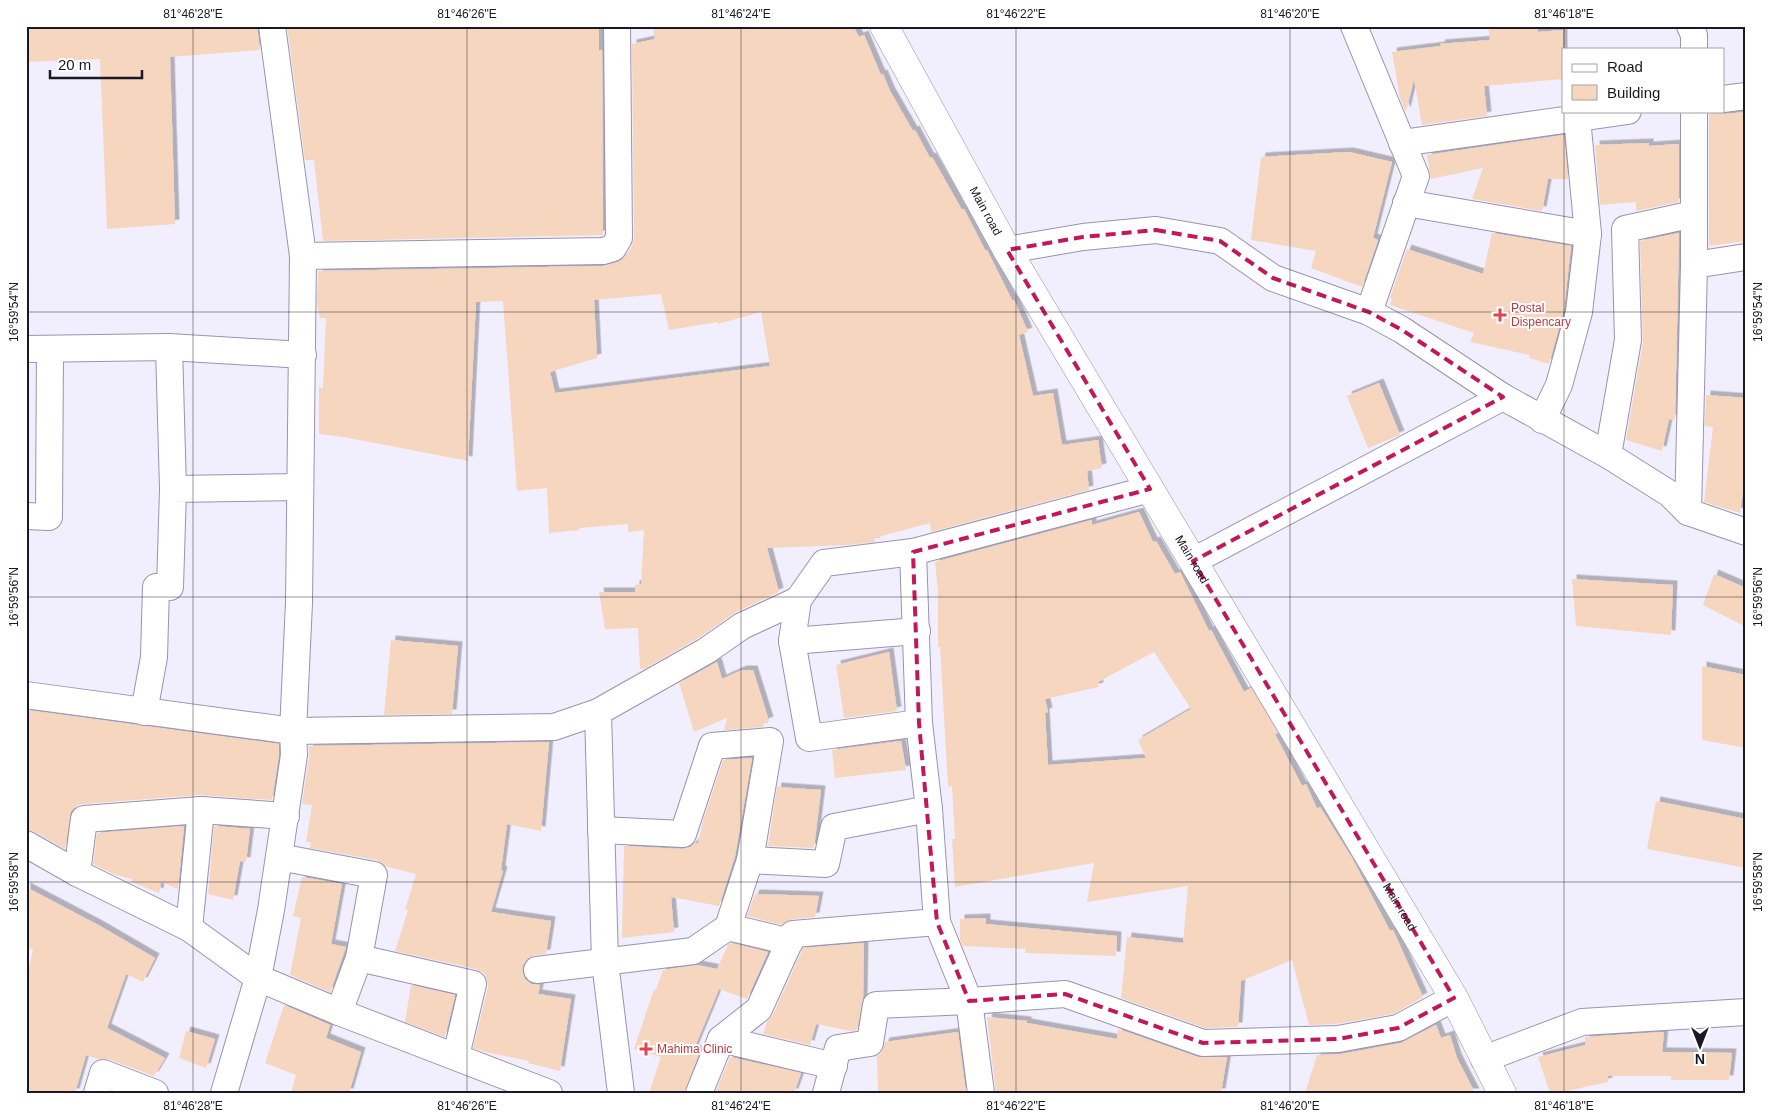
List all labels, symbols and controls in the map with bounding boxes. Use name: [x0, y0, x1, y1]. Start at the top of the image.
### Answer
text: 81°46'28"E: [163, 7, 223, 21]
text: 81°46'26"E: [437, 7, 497, 21]
text: 81°46'24"E: [711, 7, 771, 21]
text: 81°46'22"E: [986, 7, 1046, 21]
text: 81°46'20"E: [1260, 7, 1320, 21]
text: 81°46'18"E: [1534, 7, 1594, 21]
scale bar: [50, 48, 142, 80]
legend: [1562, 48, 1724, 112]
text: 20 m: [58, 56, 91, 73]
text: Road: [1607, 58, 1643, 75]
text: Building: [1607, 84, 1660, 101]
street label: Main road: [967, 184, 1005, 238]
text: 16°59'54"N: [7, 282, 21, 342]
text: 16°59'54"N: [1751, 282, 1765, 342]
place label: Postal Dispencary: [1511, 301, 1571, 329]
marker: Postal Dispencary: [1493, 308, 1507, 322]
street label: Main road: [1172, 533, 1212, 586]
text: 16°59'56"N: [7, 567, 21, 627]
text: 16°59'56"N: [1751, 567, 1765, 627]
text: 16°59'58"N: [7, 852, 21, 912]
text: 16°59'58"N: [1751, 852, 1765, 912]
street label: Main road: [1380, 881, 1419, 934]
north arrow: [1674, 1022, 1724, 1072]
marker: Mahima Clinic: [639, 1042, 653, 1056]
place label: Mahima Clinic: [657, 1042, 732, 1056]
text: N: [1695, 1051, 1705, 1067]
text: 81°46'28"E: [163, 1099, 223, 1113]
text: 81°46'26"E: [437, 1099, 497, 1113]
text: 81°46'24"E: [711, 1099, 771, 1113]
text: 81°46'22"E: [986, 1099, 1046, 1113]
text: 81°46'20"E: [1260, 1099, 1320, 1113]
text: 81°46'18"E: [1534, 1099, 1594, 1113]

